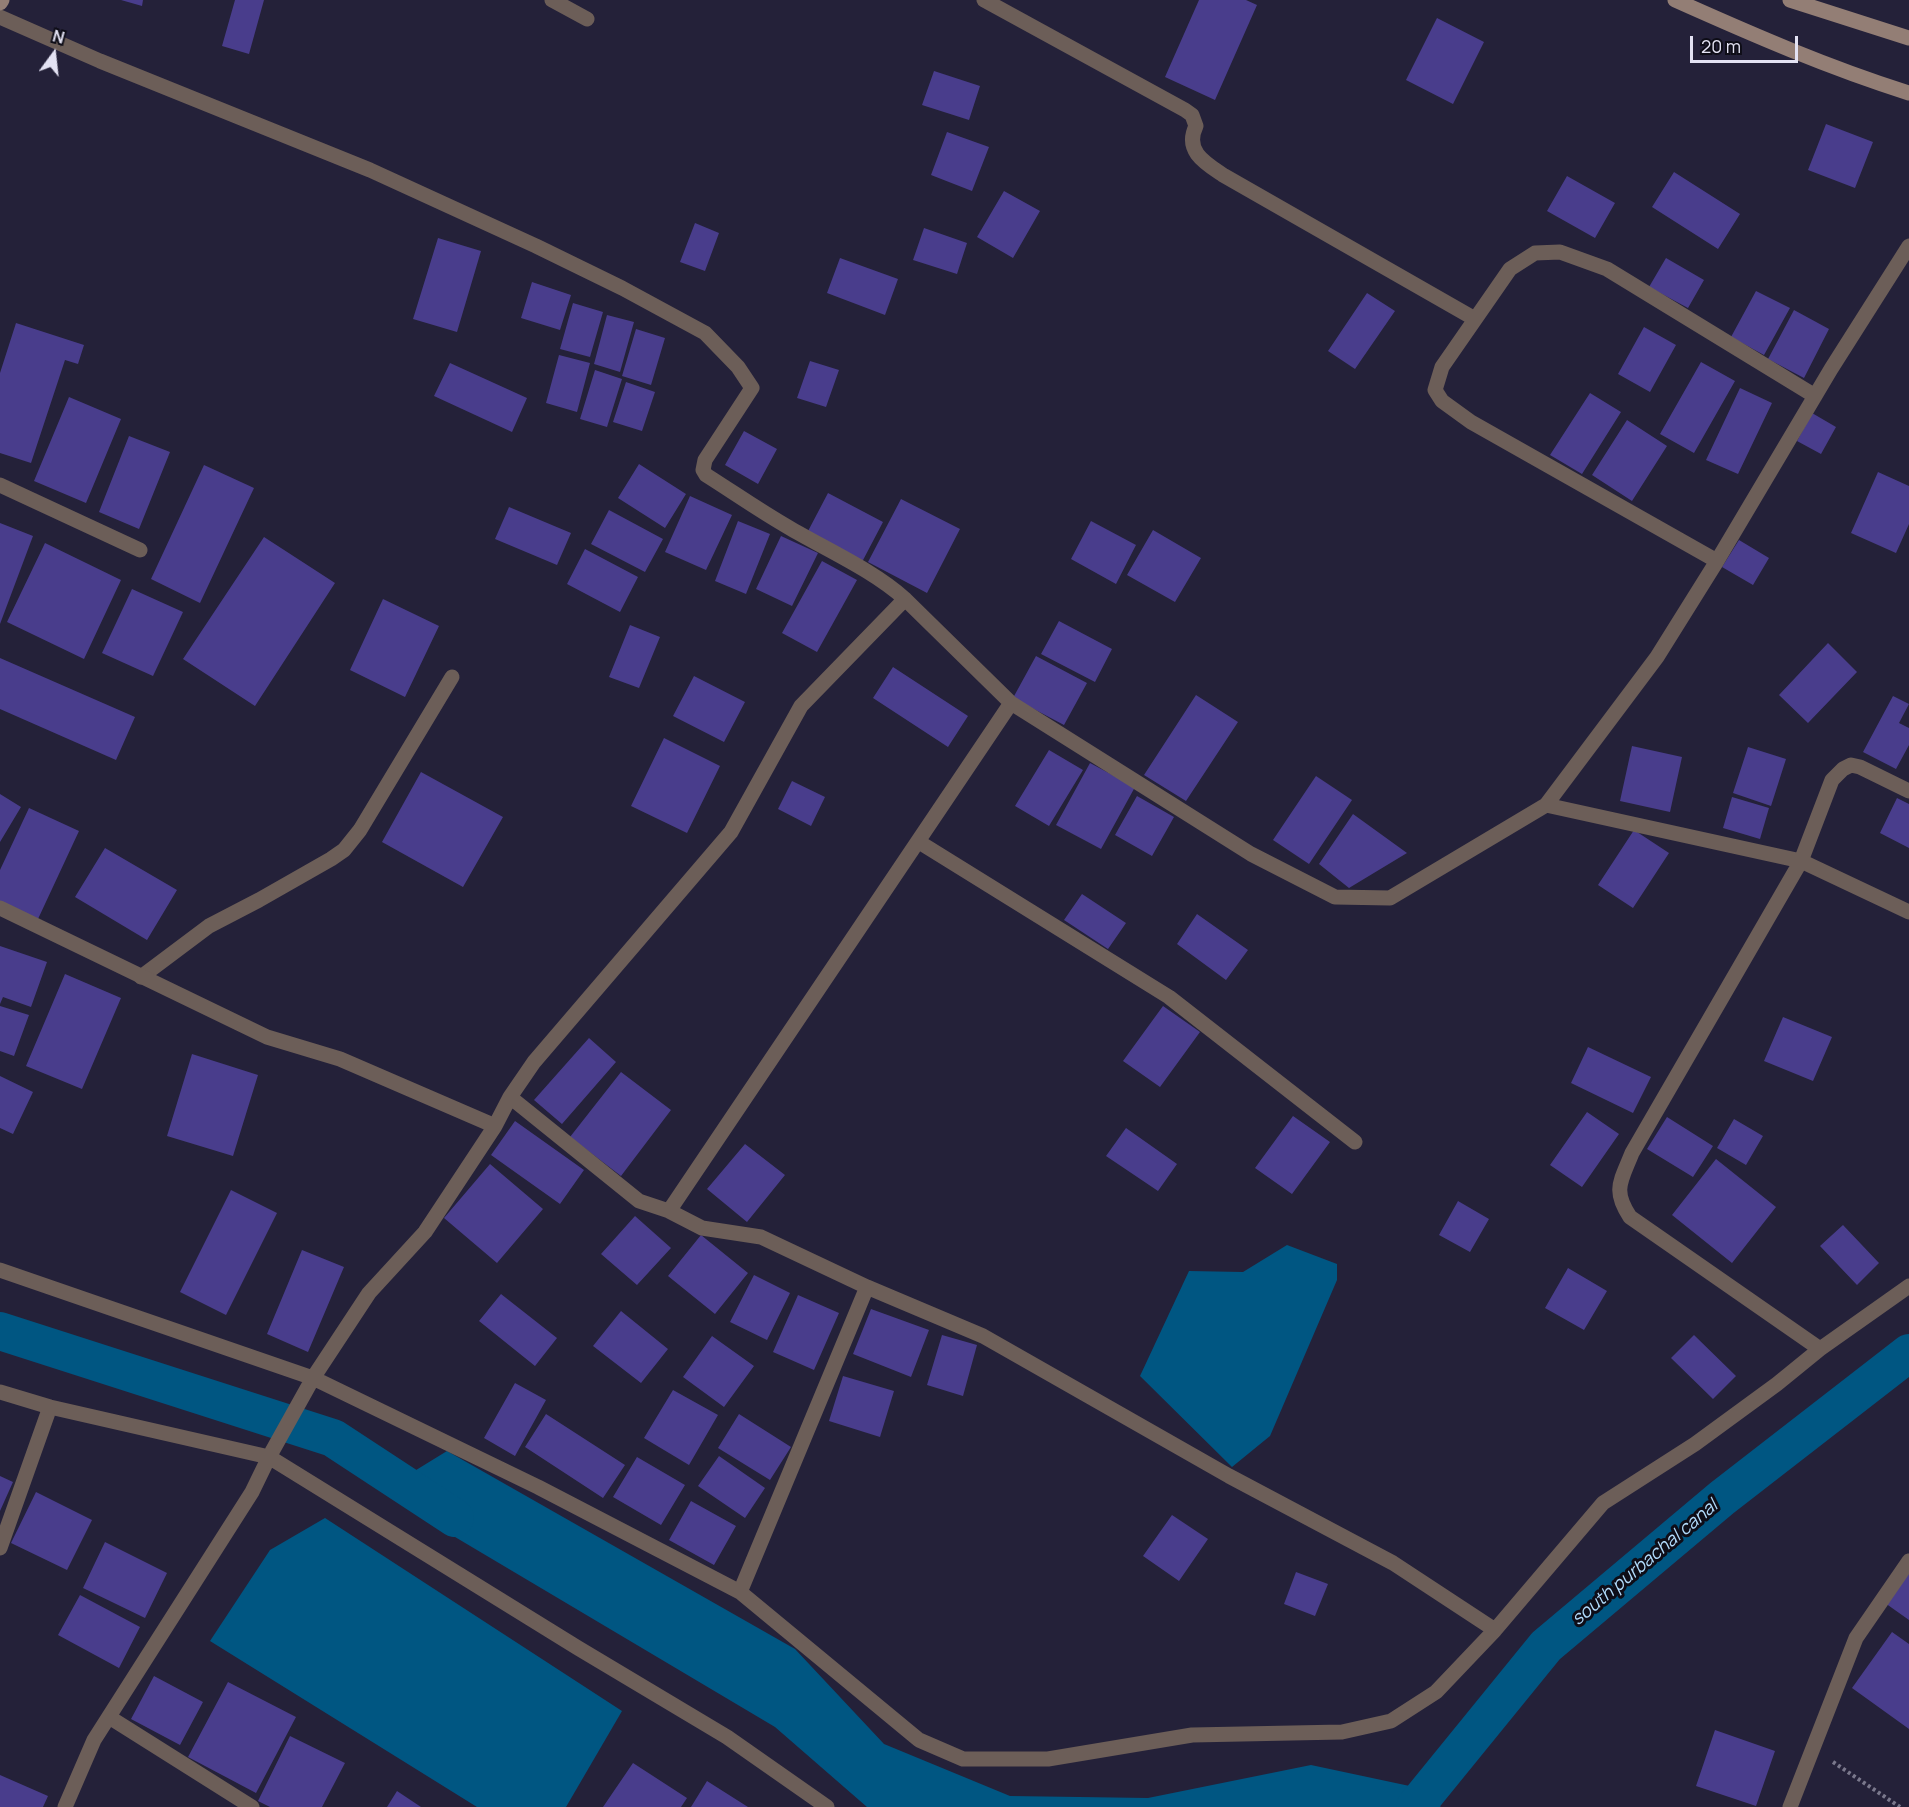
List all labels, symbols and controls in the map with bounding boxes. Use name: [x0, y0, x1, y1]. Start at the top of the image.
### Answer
north arrow: [24, 24, 84, 84]
text: N: [50, 24, 67, 49]
scale bar: [1693, 24, 1801, 62]
text: 20 m: [1701, 34, 1741, 58]
water label: south purbachal canal: [1568, 1496, 1722, 1630]

